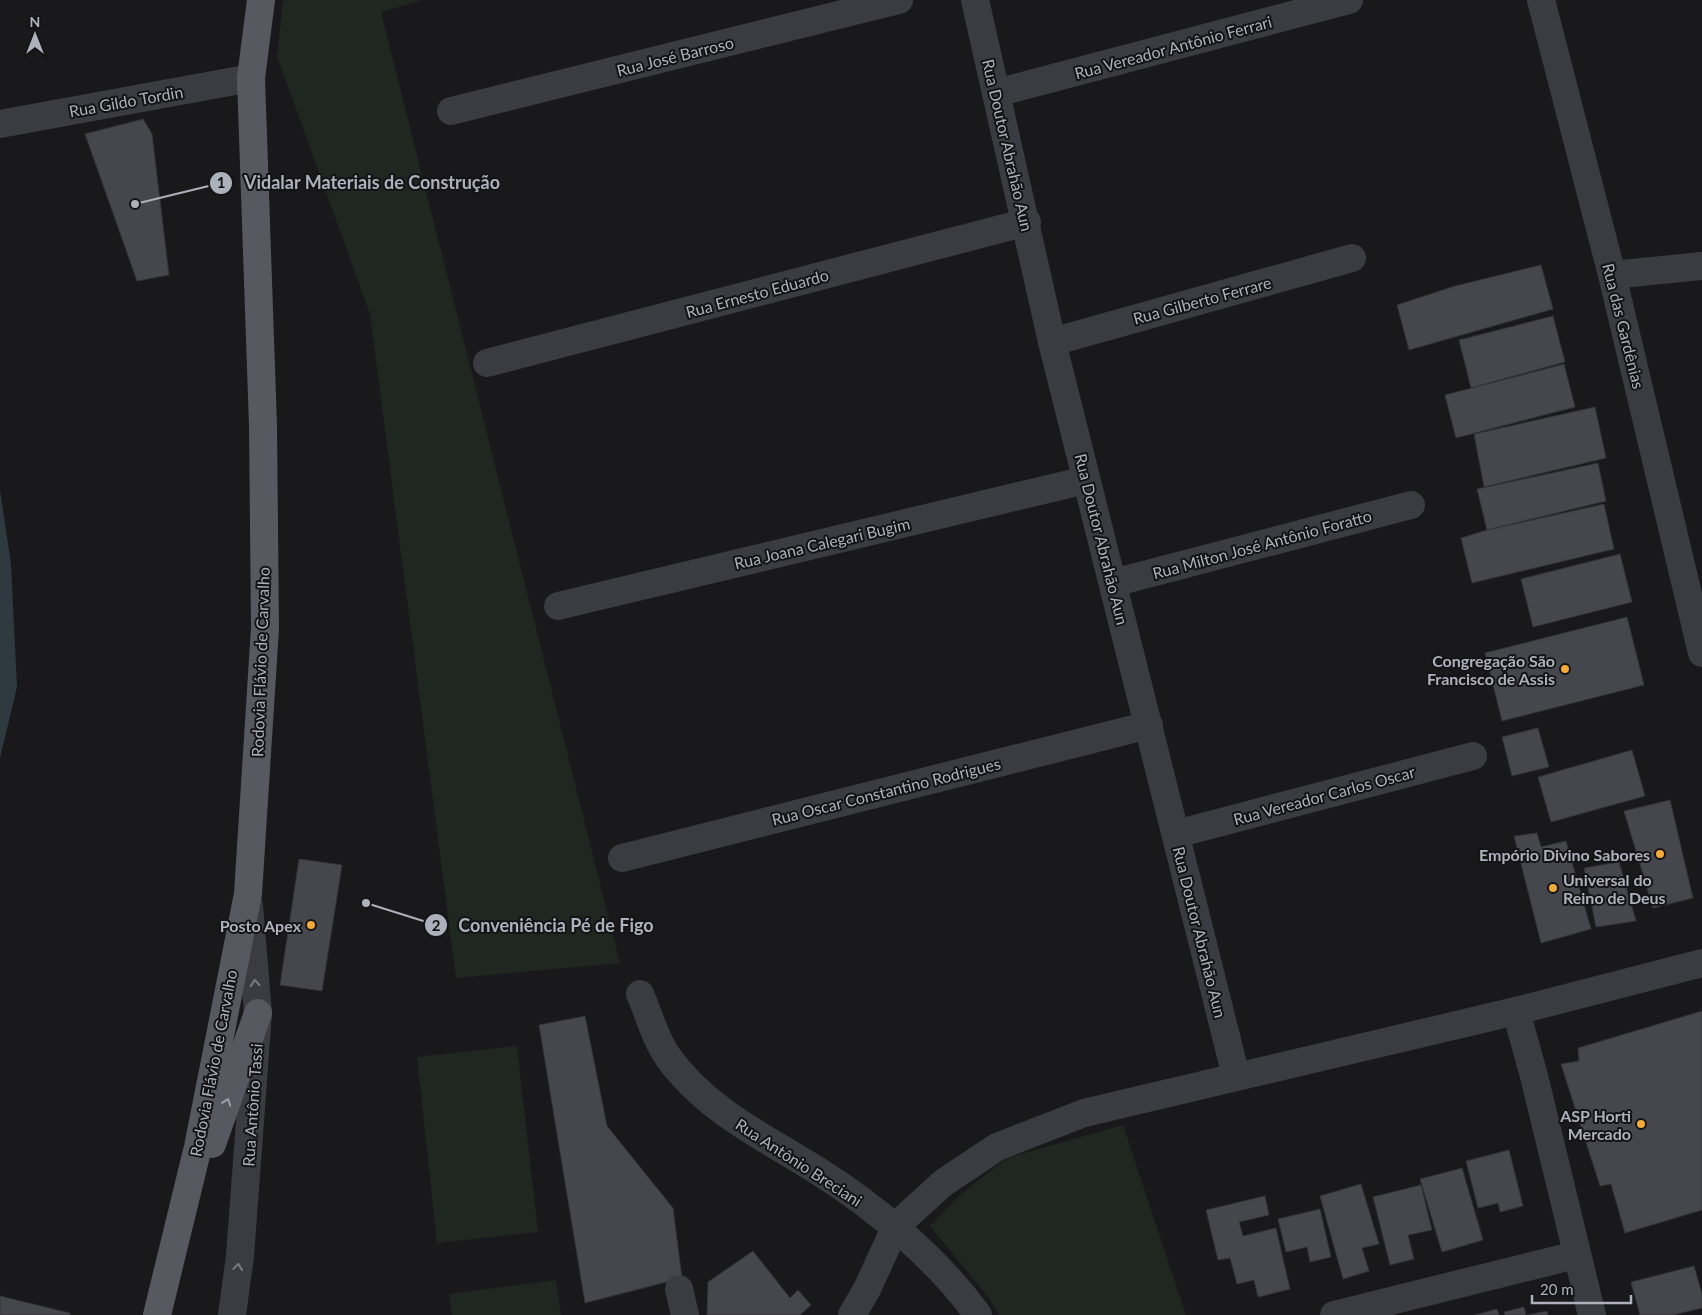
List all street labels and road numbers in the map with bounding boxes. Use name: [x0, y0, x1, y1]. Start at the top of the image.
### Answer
street label: Rua Vereador Antônio Ferrari: [1072, 12, 1274, 82]
street label: Rua José Barroso: [615, 32, 735, 80]
street label: Rua Doutor Abrahão Aun: [979, 57, 1037, 233]
street label: Rua Gildo Tordin: [68, 82, 184, 120]
street label: Rua das Gardênias: [1599, 261, 1649, 391]
street label: Rua Ernesto Eduardo: [684, 265, 830, 321]
street label: Rua Gilberto Ferrare: [1131, 272, 1273, 328]
street label: Rua Doutor Abrahão Aun: [1072, 451, 1132, 627]
street label: Rua Milton José Antônio Foratto: [1150, 506, 1374, 582]
street label: Rua Joana Calegari Bugim: [732, 513, 912, 573]
street label: Rodovia Flávio de Carvalho: [247, 567, 273, 757]
street label: Rua Oscar Constantino Rodrigues: [770, 753, 1002, 829]
street label: Rua Vereador Carlos Oscar: [1231, 762, 1417, 828]
street label: Rua Doutor Abrahão Aun: [1170, 844, 1230, 1020]
street label: Rodovia Flávio de Carvalho: [186, 968, 240, 1158]
street label: Rua Antônio Tassi: [238, 1043, 266, 1167]
street label: Rua Antônio Breciani: [732, 1114, 866, 1210]

